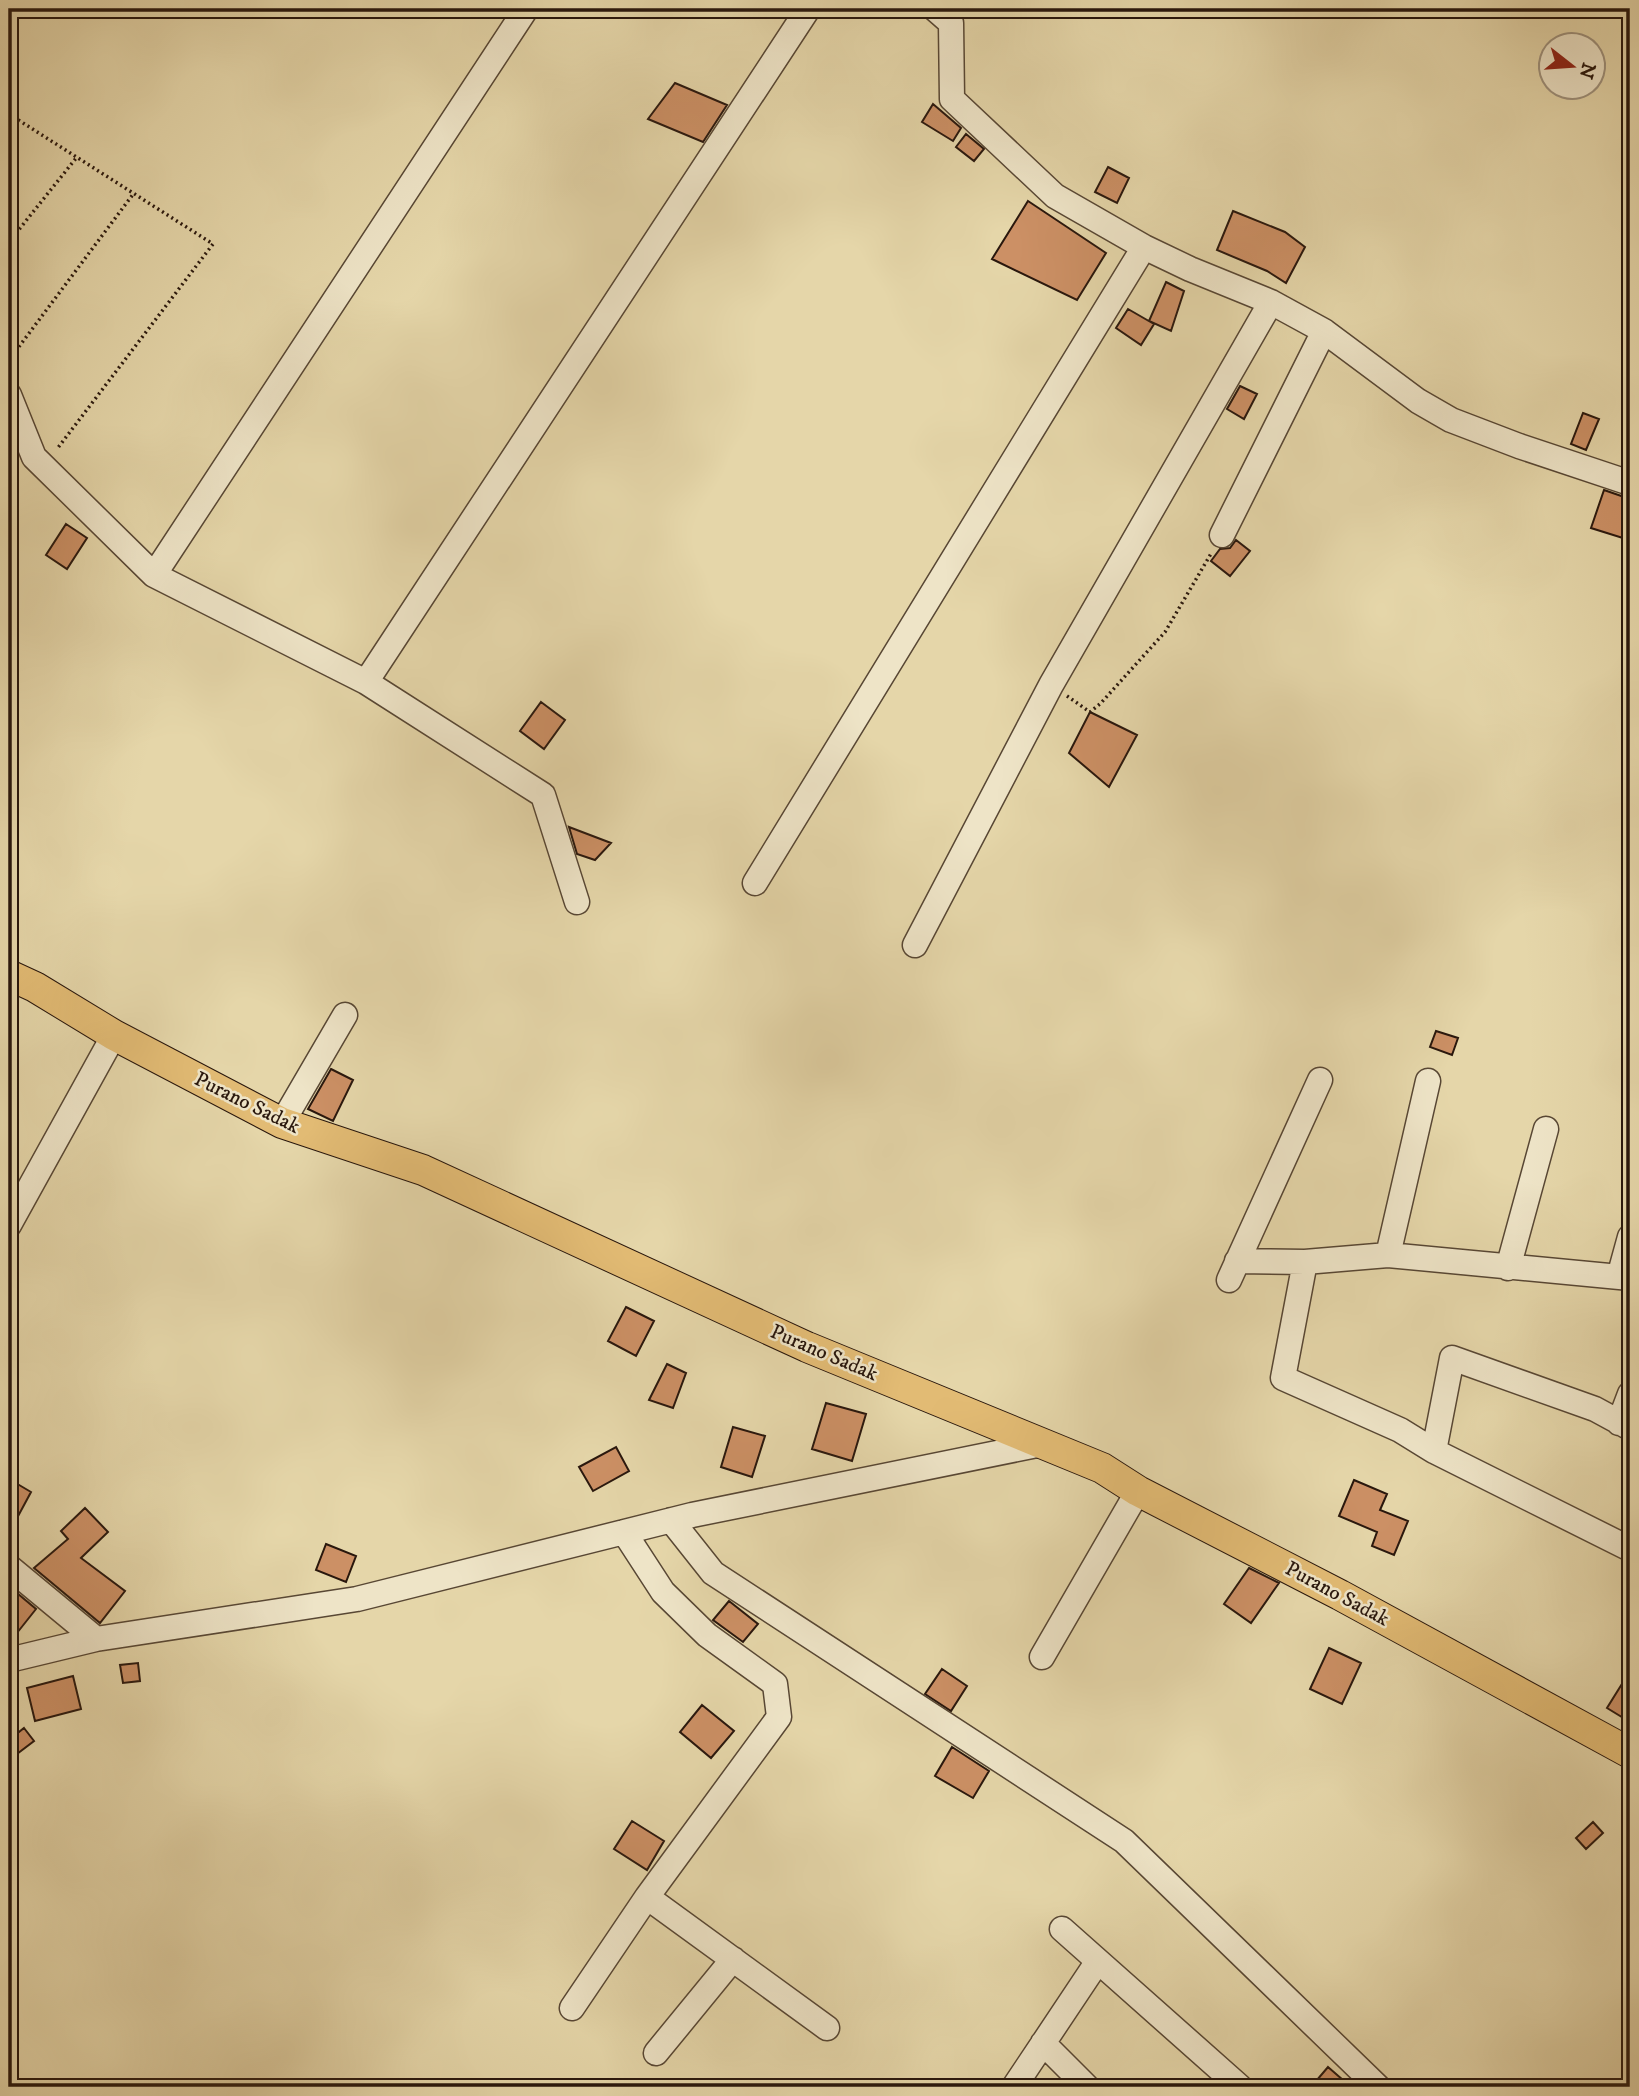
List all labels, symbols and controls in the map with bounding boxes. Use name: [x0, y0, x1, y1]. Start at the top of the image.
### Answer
north arrow: [1538, 32, 1608, 102]
text: N: [1573, 60, 1600, 82]
street label: Purano Sadak: [190, 1066, 305, 1140]
street label: Purano Sadak: [766, 1319, 882, 1388]
street label: Purano Sadak: [1280, 1556, 1394, 1633]

